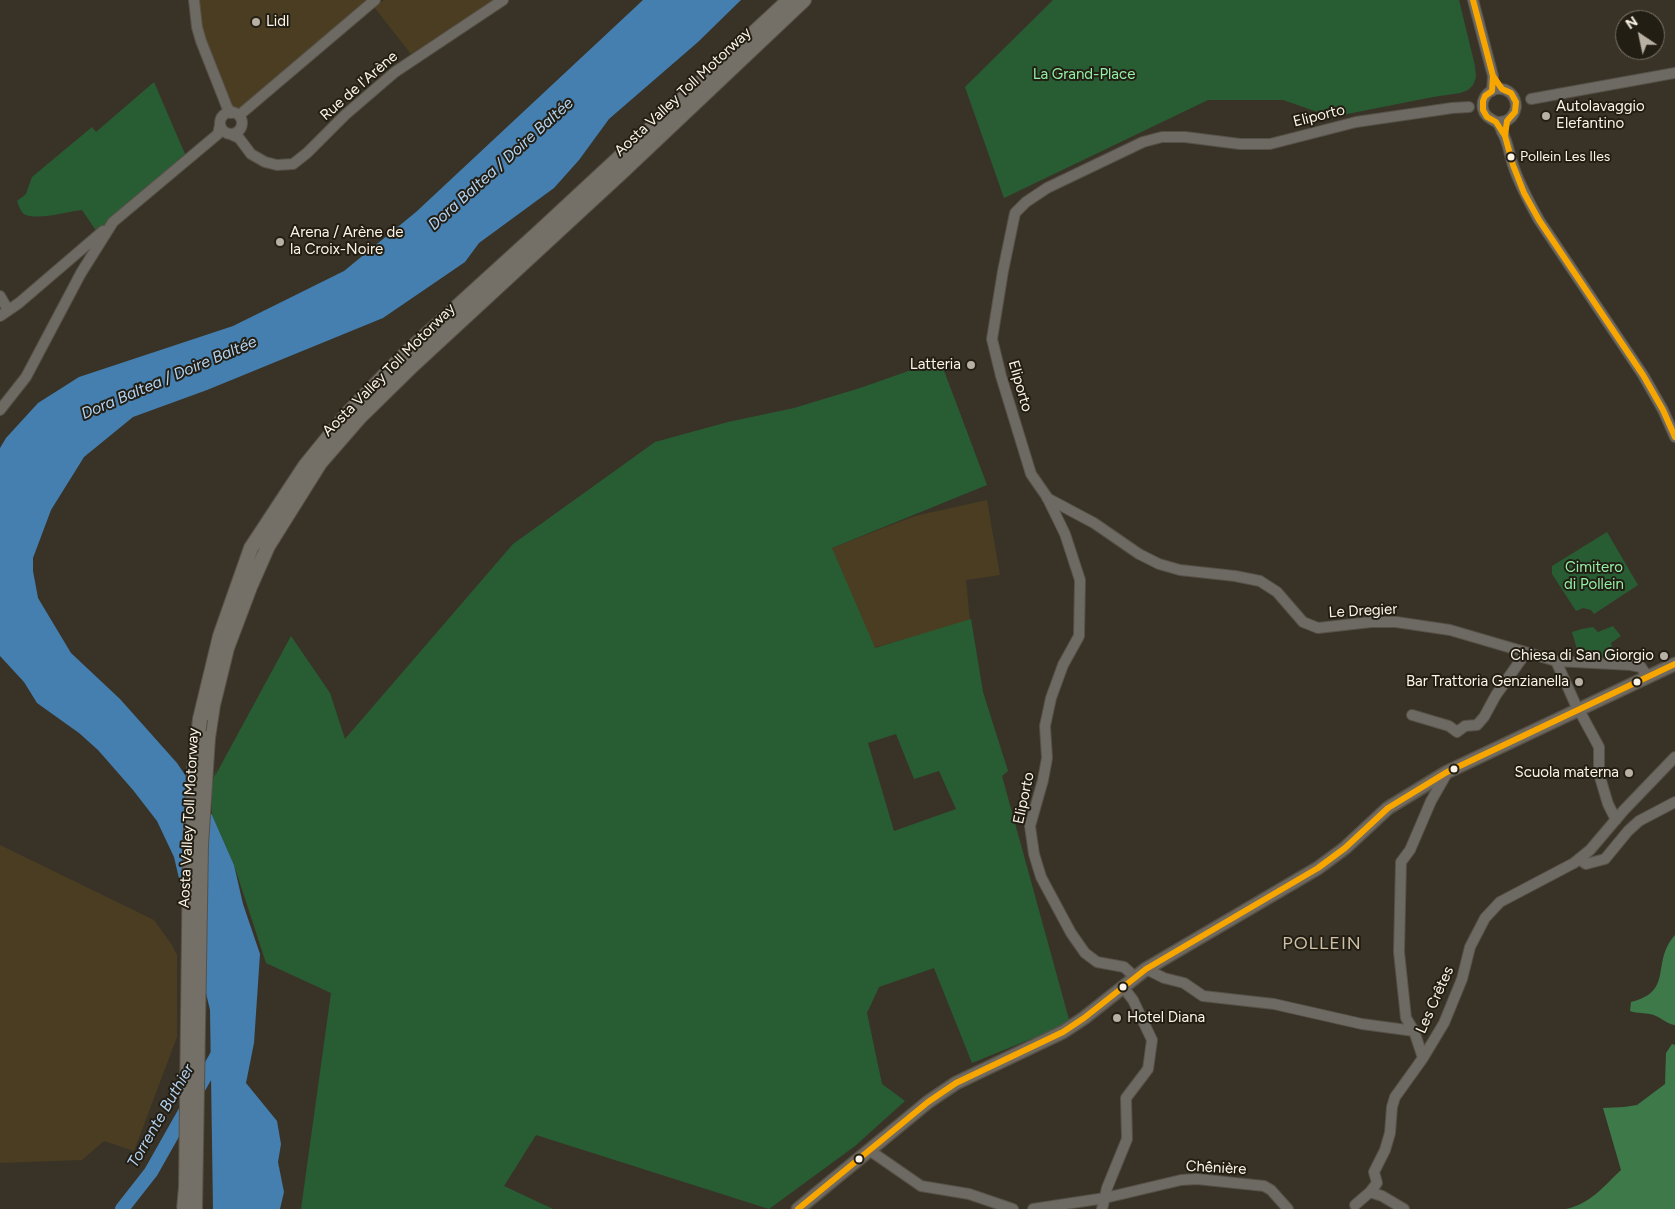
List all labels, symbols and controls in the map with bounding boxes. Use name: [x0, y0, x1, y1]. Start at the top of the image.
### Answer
north arrow: [1615, 10, 1665, 60]
place label: Lidl: [266, 13, 289, 31]
text: N: [1623, 13, 1641, 33]
marker: Lidl: [250, 16, 262, 28]
street label: Aosta Valley Toll Motorway: [611, 24, 755, 160]
street label: Rue de l'Arène: [317, 48, 401, 124]
park label: La Grand-Place: [1033, 66, 1135, 84]
water label: Dora Baltea / Doire Baltée: [424, 94, 578, 234]
place label: Autolavaggio Elefantino: [1556, 98, 1645, 133]
street label: Eliporto: [1291, 101, 1347, 131]
marker: Autolavaggio Elefantino: [1540, 110, 1552, 122]
place label: Pollein Les Iles: [1520, 149, 1610, 165]
marker: Pollein Les Iles: [1506, 152, 1516, 162]
place label: Arena / Arène de la Croix-Noire: [290, 224, 403, 259]
marker: Arena / Arène de la Croix-Noire: [274, 236, 286, 248]
street label: Aosta Valley Toll Motorway: [319, 300, 459, 440]
water label: Dora Baltea / Doire Baltée: [78, 332, 260, 424]
place label: Latteria: [910, 356, 961, 374]
street label: Eliporto: [1004, 358, 1036, 414]
marker: Latteria: [965, 359, 977, 371]
park label: Cimitero di Pollein: [1564, 559, 1624, 594]
street label: Le Dregier: [1328, 600, 1398, 622]
place label: Chiesa di San Giorgio: [1510, 647, 1654, 665]
marker: Chiesa di San Giorgio: [1658, 650, 1670, 662]
place label: Bar Trattoria Genzianella: [1406, 673, 1569, 691]
marker: Bar Trattoria Genzianella: [1573, 676, 1585, 688]
unlabelled marker: [1632, 677, 1642, 687]
street label: Aosta Valley Toll Motorway: [175, 727, 203, 909]
unlabelled marker: [1449, 764, 1459, 774]
place label: Scuola materna: [1515, 764, 1619, 782]
marker: Scuola materna: [1623, 767, 1635, 779]
street label: Eliporto: [1010, 770, 1038, 826]
district label: POLLEIN: [1281, 933, 1363, 955]
street label: Les Crêtes: [1412, 964, 1458, 1036]
unlabelled marker: [1118, 982, 1128, 992]
place label: Hotel Diana: [1127, 1009, 1205, 1027]
marker: Hotel Diana: [1111, 1012, 1123, 1024]
water label: Torrente Buthier: [124, 1061, 198, 1171]
unlabelled marker: [854, 1154, 864, 1164]
street label: Chênière: [1185, 1157, 1247, 1179]

